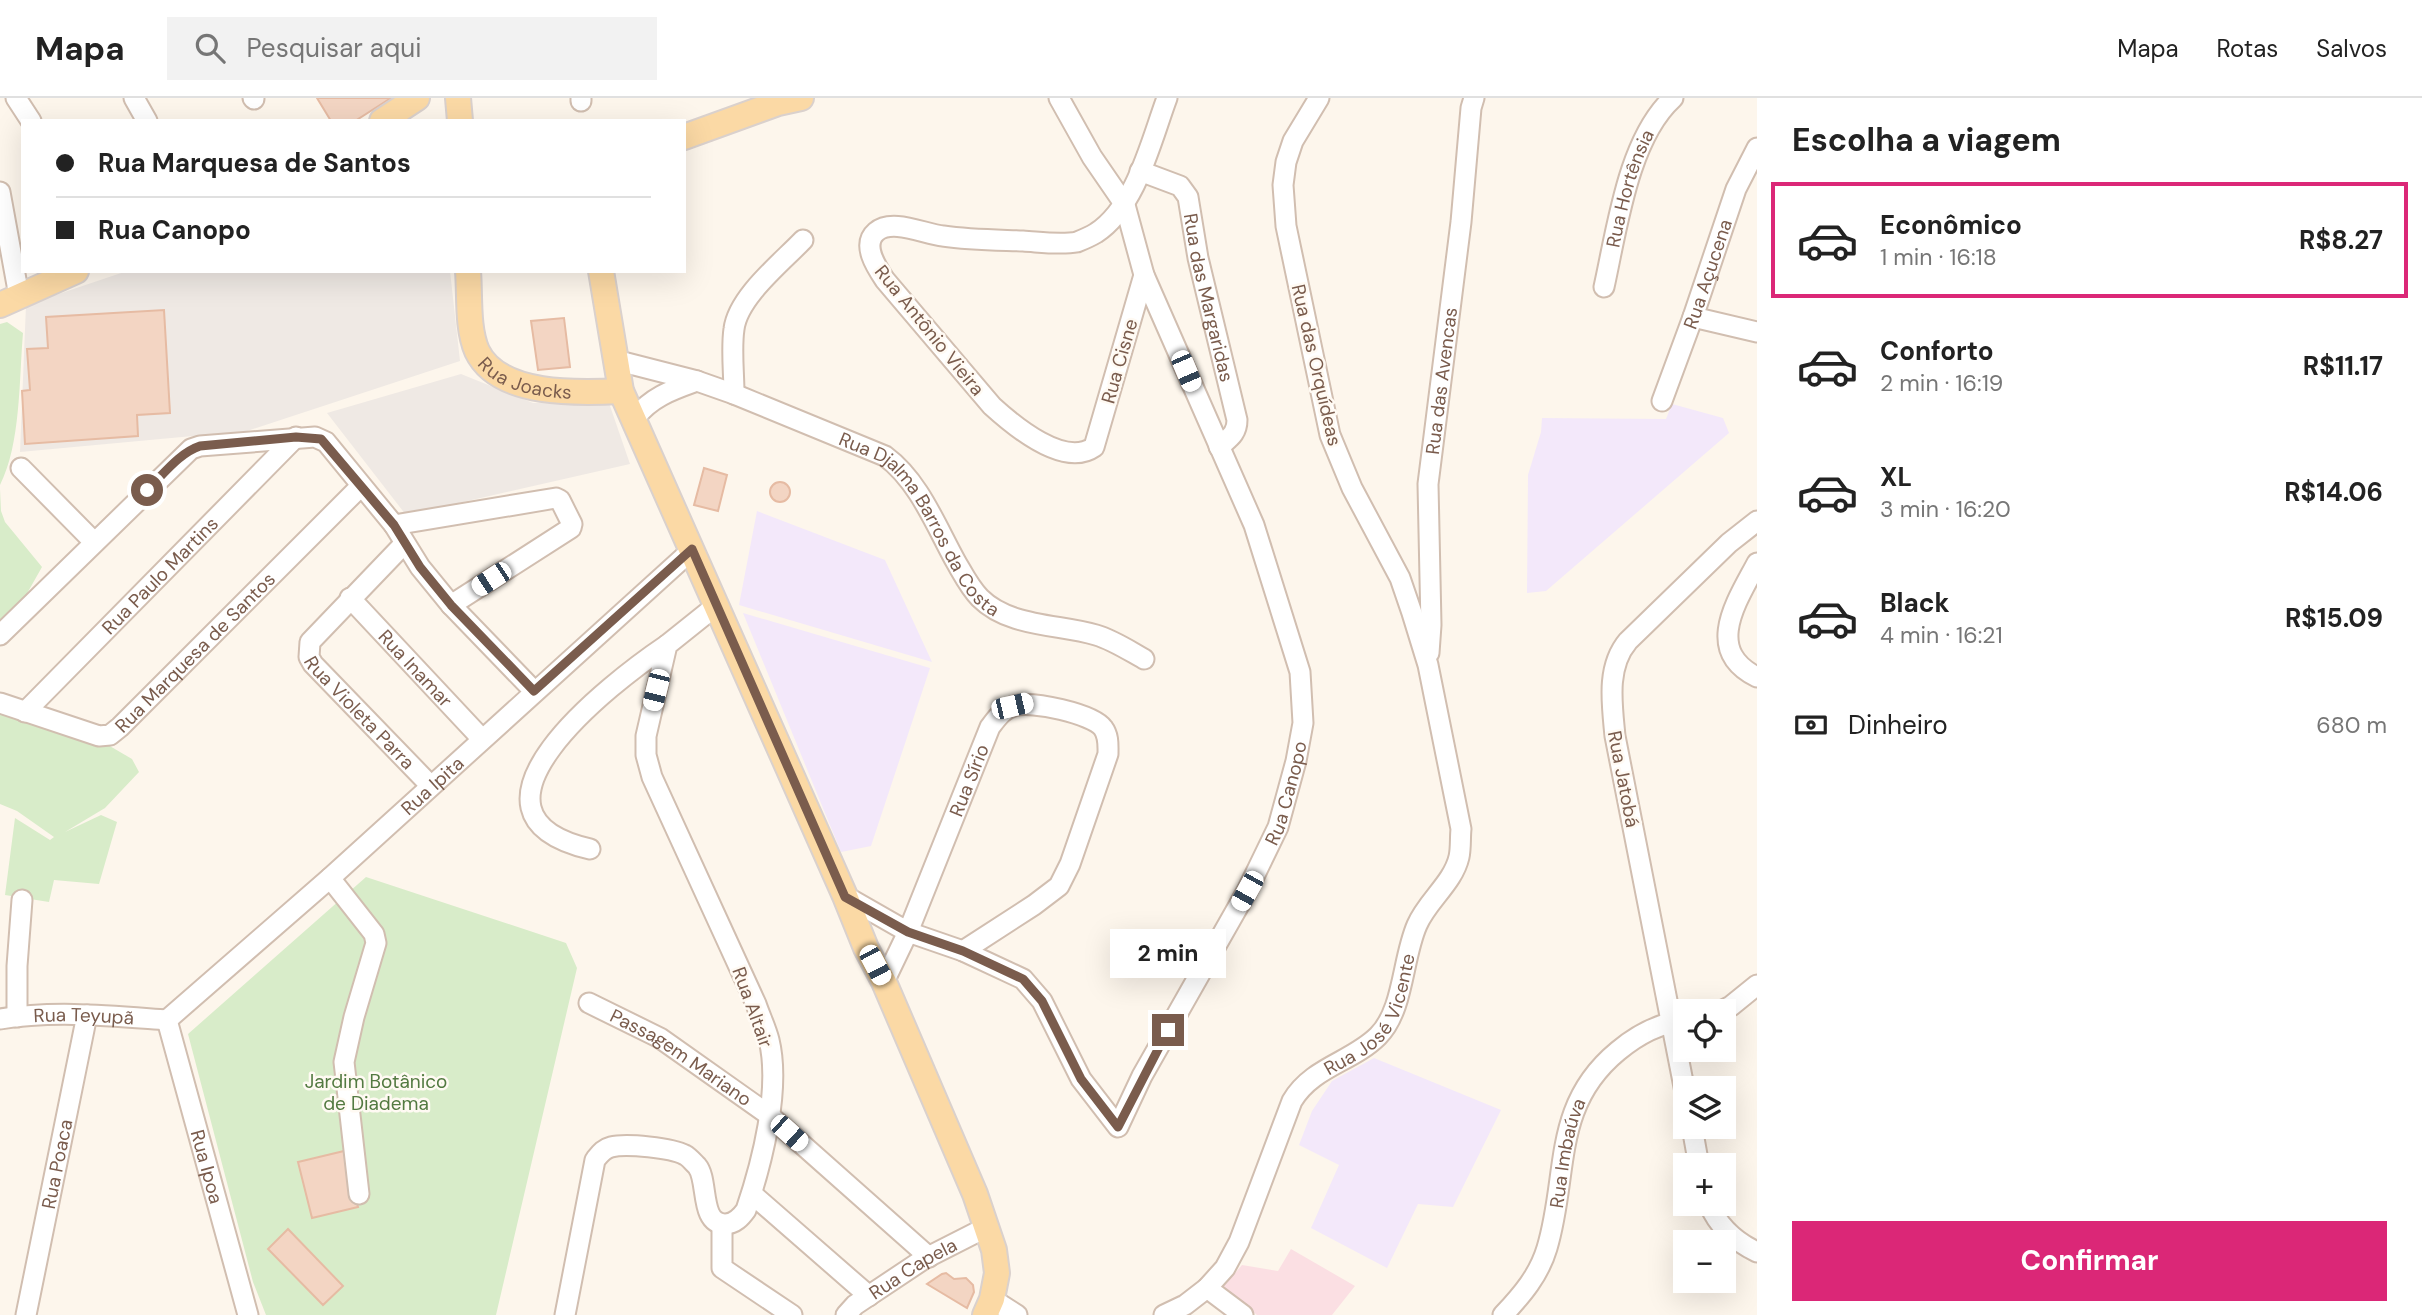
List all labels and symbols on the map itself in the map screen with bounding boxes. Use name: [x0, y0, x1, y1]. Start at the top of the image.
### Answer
street label: Rua Hortênsia: [1600, 125, 1660, 250]
street label: Rua das Margaridas: [1178, 212, 1239, 384]
street label: Rua Açucena: [1678, 216, 1738, 333]
street label: Rua Antônio Vieira: [869, 260, 990, 401]
street label: Rua das Orquídeas: [1286, 282, 1347, 449]
street label: Rua das Avencas: [1420, 306, 1463, 456]
street label: Rua Cisne: [1095, 316, 1143, 406]
car: [1169, 348, 1204, 394]
street label: Rua Joacks: [472, 352, 572, 405]
street label: Rua Djalma Barros da Costa: [835, 426, 1004, 622]
route start: [131, 474, 163, 506]
street label: Rua Paulo Martins: [97, 511, 224, 640]
car: [468, 559, 515, 599]
street label: Rua Marquesa de Santos: [110, 567, 281, 738]
street label: Rua Inamar: [373, 624, 458, 713]
street label: Rua Violeta Parra: [298, 652, 420, 775]
car: [641, 667, 672, 713]
car: [990, 691, 1035, 721]
street label: Rua Jatobá: [1602, 729, 1645, 830]
street label: Rua Canopo: [1259, 739, 1312, 849]
street label: Rua Sírio: [944, 741, 995, 820]
street label: Rua Ipita: [396, 751, 469, 821]
car: [1228, 868, 1267, 914]
callout: 2 min: [1110, 928, 1226, 978]
car: [856, 942, 895, 988]
street label: Rua José Vicente: [1319, 951, 1421, 1081]
street label: Rua Altair: [726, 964, 779, 1051]
street label: Rua Teyupã: [33, 1002, 135, 1030]
street label: Passagem Mariano: [606, 1003, 757, 1112]
route end: [1152, 1014, 1184, 1046]
park label: Jardim Botânico de Diadema: [305, 1069, 447, 1116]
street label: Rua Imbaúva: [1544, 1094, 1591, 1210]
car: [767, 1111, 812, 1155]
street label: Rua Poaca: [36, 1117, 78, 1211]
street label: Rua Ipoa: [185, 1127, 229, 1206]
street label: Rua Capela: [864, 1232, 961, 1305]

